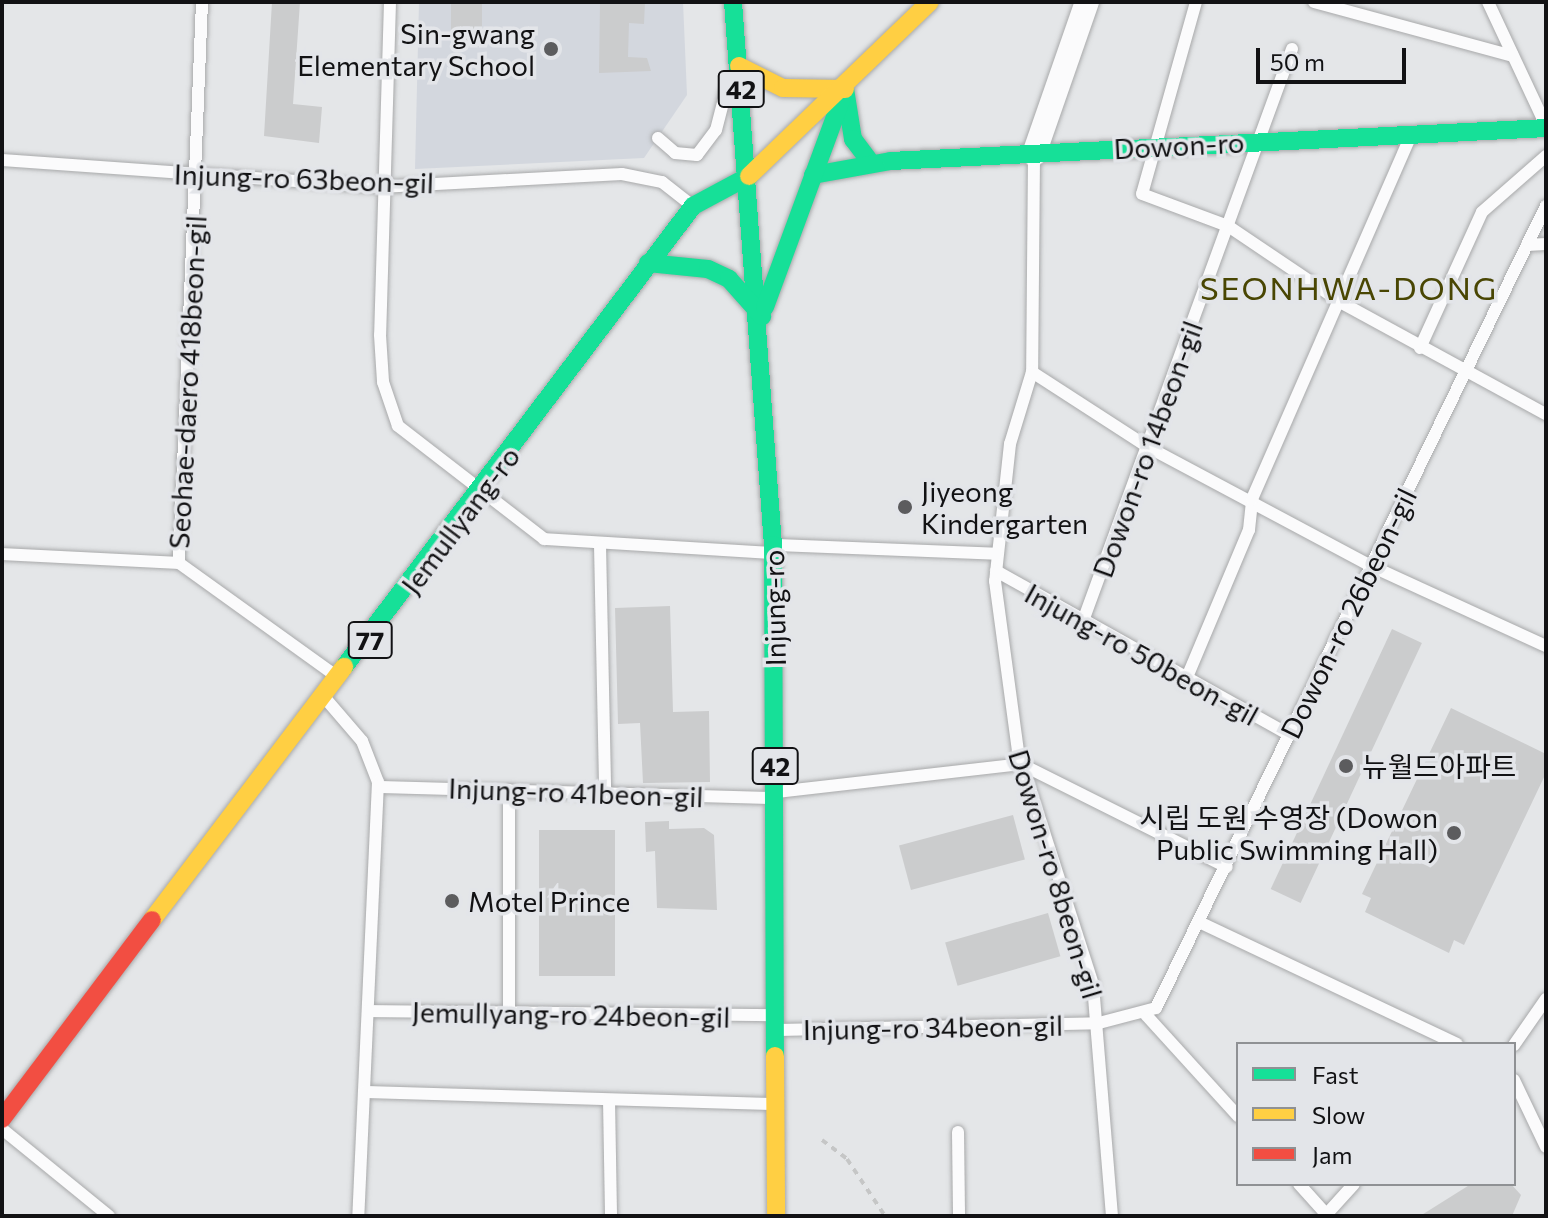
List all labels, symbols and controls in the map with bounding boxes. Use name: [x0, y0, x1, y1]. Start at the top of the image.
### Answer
place label: Sin-gwang Elementary School: [297, 16, 535, 82]
scale bar: [1260, 32, 1410, 82]
marker: Sin-gwang Elementary School: [542, 40, 560, 58]
text: 50 m: [1270, 47, 1325, 76]
road number: 42: [717, 67, 765, 111]
street label: Dowon-ro: [1113, 125, 1245, 165]
street label: Injung-ro 63beon-gil: [173, 157, 435, 199]
street label: Seohae-daero 418beon-gil: [161, 214, 213, 550]
district label: SEONHWA-DONG: [1200, 268, 1498, 306]
street label: Dowon-ro 14beon-gil: [1085, 316, 1209, 582]
street label: Jemullyang-ro: [394, 440, 526, 600]
place label: Jiyeong Kindergarten: [921, 474, 1088, 540]
street label: Dowon-ro 26beon-gil: [1273, 482, 1423, 744]
marker: Jiyeong Kindergarten: [896, 498, 914, 516]
street label: Injung-ro: [756, 549, 792, 667]
street label: Injung-ro 50beon-gil: [1019, 576, 1265, 732]
road number: 77: [346, 618, 394, 662]
road number: 42: [751, 744, 799, 788]
street label: Dowon-ro 8beon-gil: [1002, 745, 1110, 1003]
place label: 뉴월드아파트: [1362, 749, 1517, 783]
marker: 뉴월드아파트: [1337, 757, 1355, 775]
street label: Injung-ro 41beon-gil: [448, 771, 704, 813]
place label: 시립 도원 수영장 (Dowon Public Swimming Hall): [1139, 800, 1438, 866]
marker: 시립 도원 수영장 (Dowon Public Swimming Hall): [1445, 824, 1463, 842]
place label: Motel Prince: [468, 884, 630, 918]
marker: Motel Prince: [443, 892, 461, 910]
street label: Jemullyang-ro 24beon-gil: [411, 994, 731, 1034]
street label: Injung-ro 34beon-gil: [803, 1008, 1063, 1046]
legend: [1236, 1042, 1516, 1186]
text: Fast: [1312, 1060, 1359, 1089]
text: Slow: [1312, 1100, 1365, 1129]
text: Jam: [1312, 1140, 1352, 1169]

